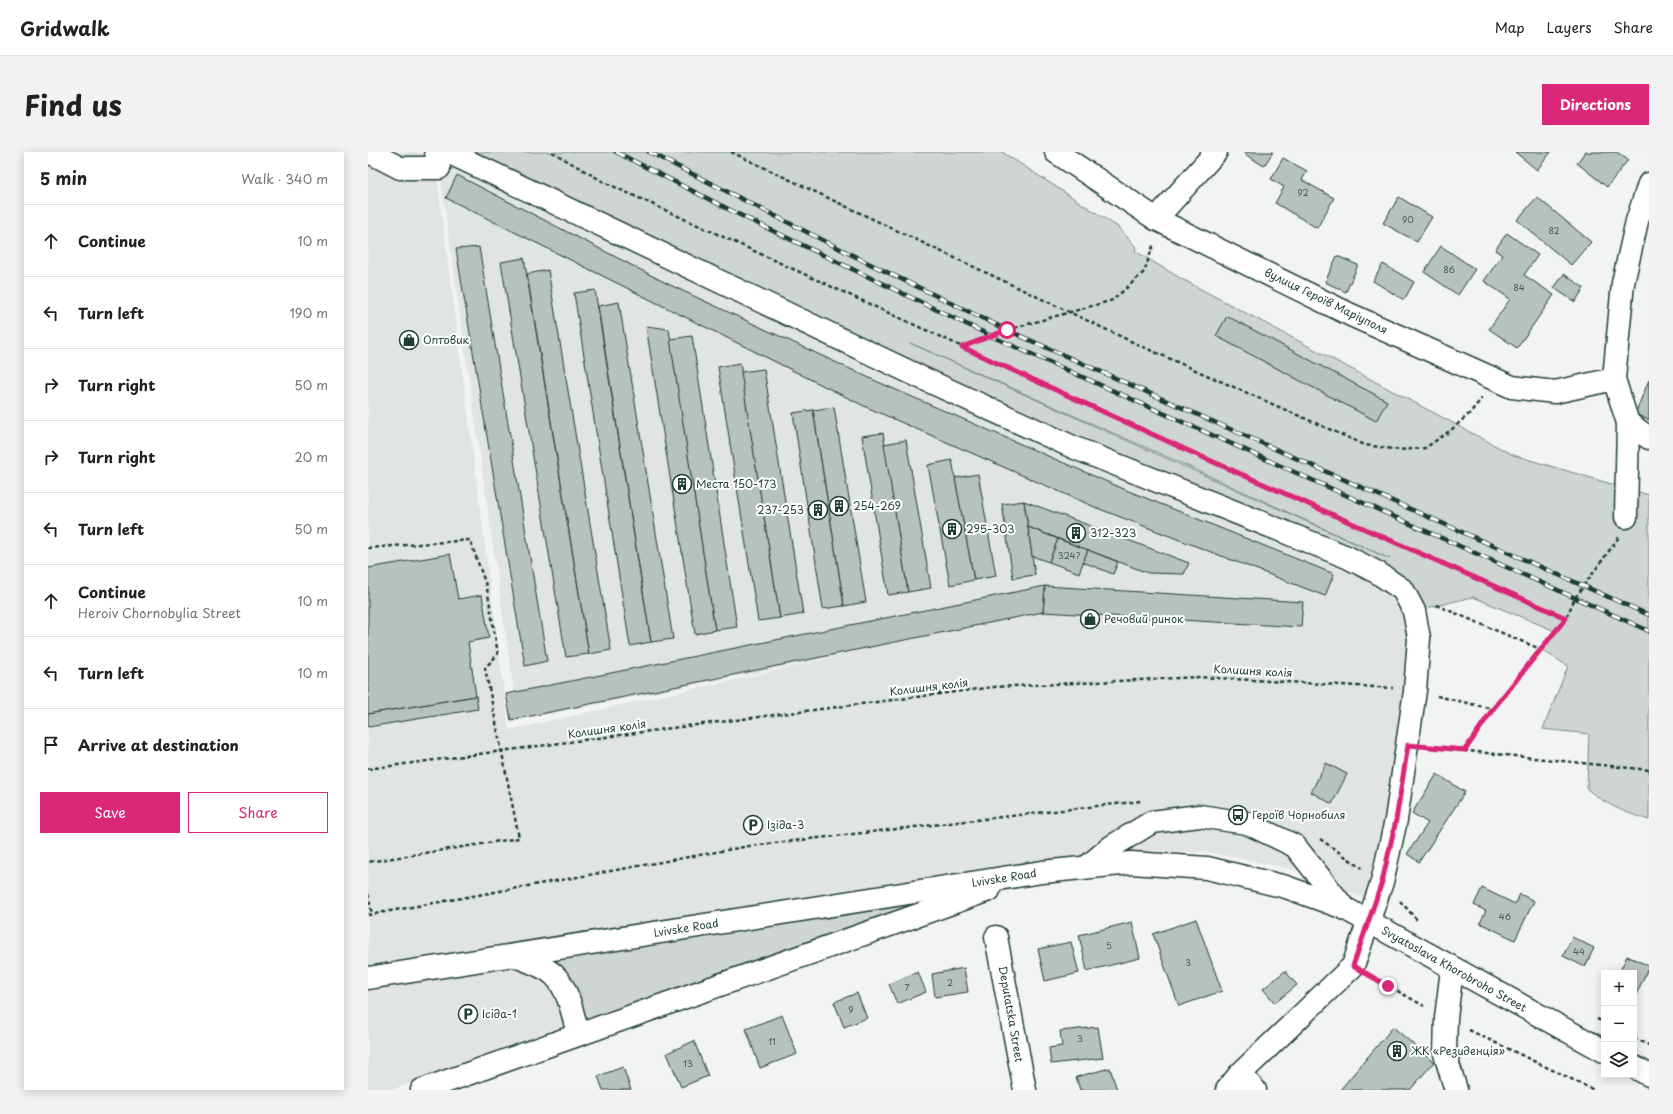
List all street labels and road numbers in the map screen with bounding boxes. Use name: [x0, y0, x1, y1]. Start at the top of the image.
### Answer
street label: вулиця Героїв Маріуполя: [1262, 263, 1391, 338]
street label: Колишня колія: [1213, 660, 1293, 681]
street label: Колишня колія: [889, 673, 969, 700]
street label: Колишня колія: [567, 715, 647, 742]
street label: Lvivske Road: [970, 864, 1038, 891]
street label: Lvivske Road: [652, 914, 720, 941]
street label: Svyatoslava Khorobroho Street: [1378, 921, 1530, 1016]
street label: Deputatska Street: [995, 965, 1028, 1063]

